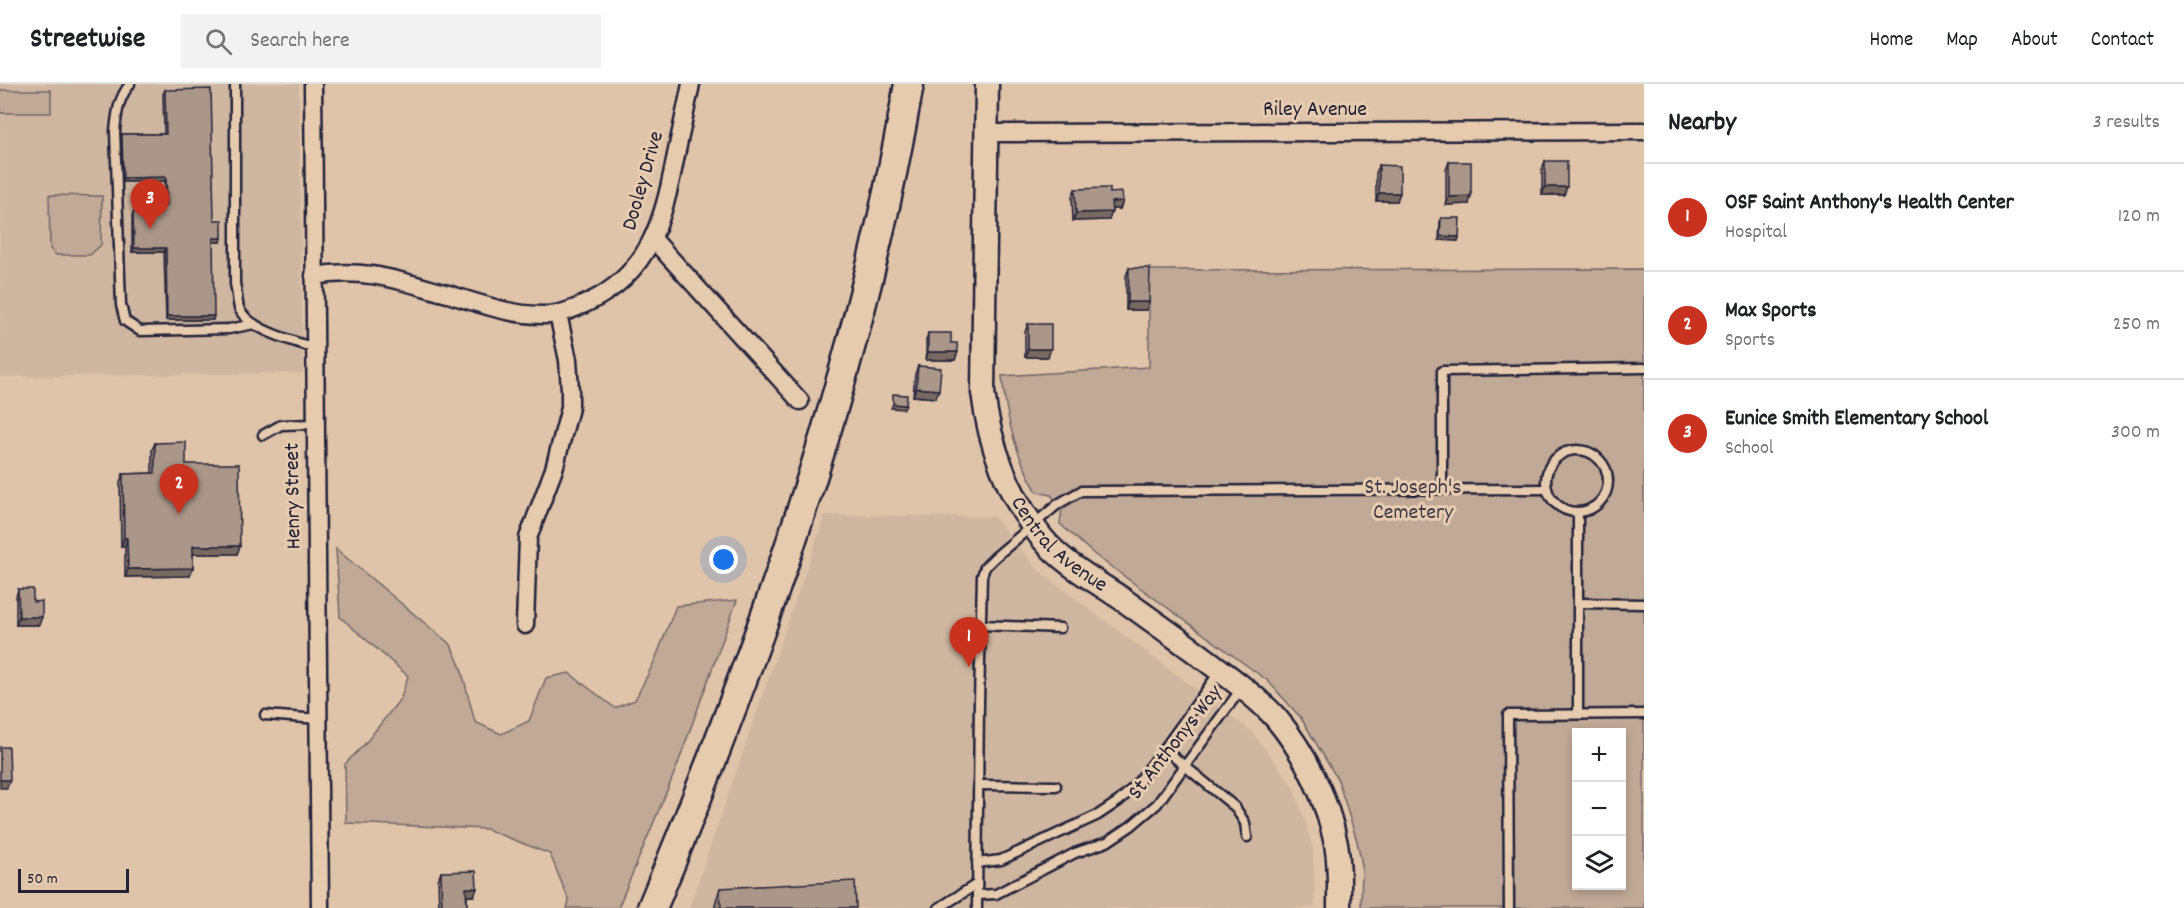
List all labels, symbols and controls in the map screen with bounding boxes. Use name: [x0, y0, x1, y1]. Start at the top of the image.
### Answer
search box: [181, 14, 601, 68]
text: Streetwise: [30, 21, 145, 61]
icon: search: [202, 25, 235, 58]
text: Search here: [250, 26, 350, 57]
text: Home: [1869, 26, 1913, 56]
text: Map: [1946, 26, 1978, 56]
text: About: [2011, 26, 2058, 56]
text: Contact: [2091, 26, 2154, 56]
street label: Riley Avenue: [1263, 95, 1367, 126]
text: Nearby: [1668, 105, 1736, 142]
text: 3 results: [2093, 109, 2160, 137]
street label: Dooley Drive: [615, 128, 673, 234]
pin: 3: [130, 180, 170, 229]
text: OSF Saint Anthony's Health Center: [1725, 188, 2014, 219]
text: 1: [1685, 203, 1690, 231]
text: 120 m: [2118, 203, 2160, 231]
text: Hospital: [1725, 219, 1787, 247]
text: Max Sports: [1725, 296, 1817, 327]
text: 2: [1683, 311, 1692, 339]
text: 250 m: [2113, 311, 2160, 339]
text: Sports: [1725, 327, 1775, 355]
text: Eunice Smith Elementary School: [1725, 404, 1988, 435]
text: 3: [1683, 419, 1692, 447]
text: 300 m: [2111, 419, 2160, 447]
text: School: [1725, 435, 1774, 463]
street label: Henry Street: [278, 442, 310, 550]
pin: 2: [160, 464, 198, 514]
park label: St. Joseph's Cemetery: [1364, 473, 1462, 529]
street label: Central Avenue: [1002, 491, 1113, 601]
your location: [709, 545, 738, 574]
pin: 1: [950, 618, 988, 667]
street label: St Anthonys Way: [1121, 678, 1231, 807]
map controls: [1572, 728, 1626, 890]
button: +: [1572, 728, 1626, 782]
button: −: [1572, 782, 1626, 836]
button: layers: [1572, 836, 1626, 890]
scale bar: [18, 866, 129, 894]
text: 50 m: [27, 868, 58, 891]

